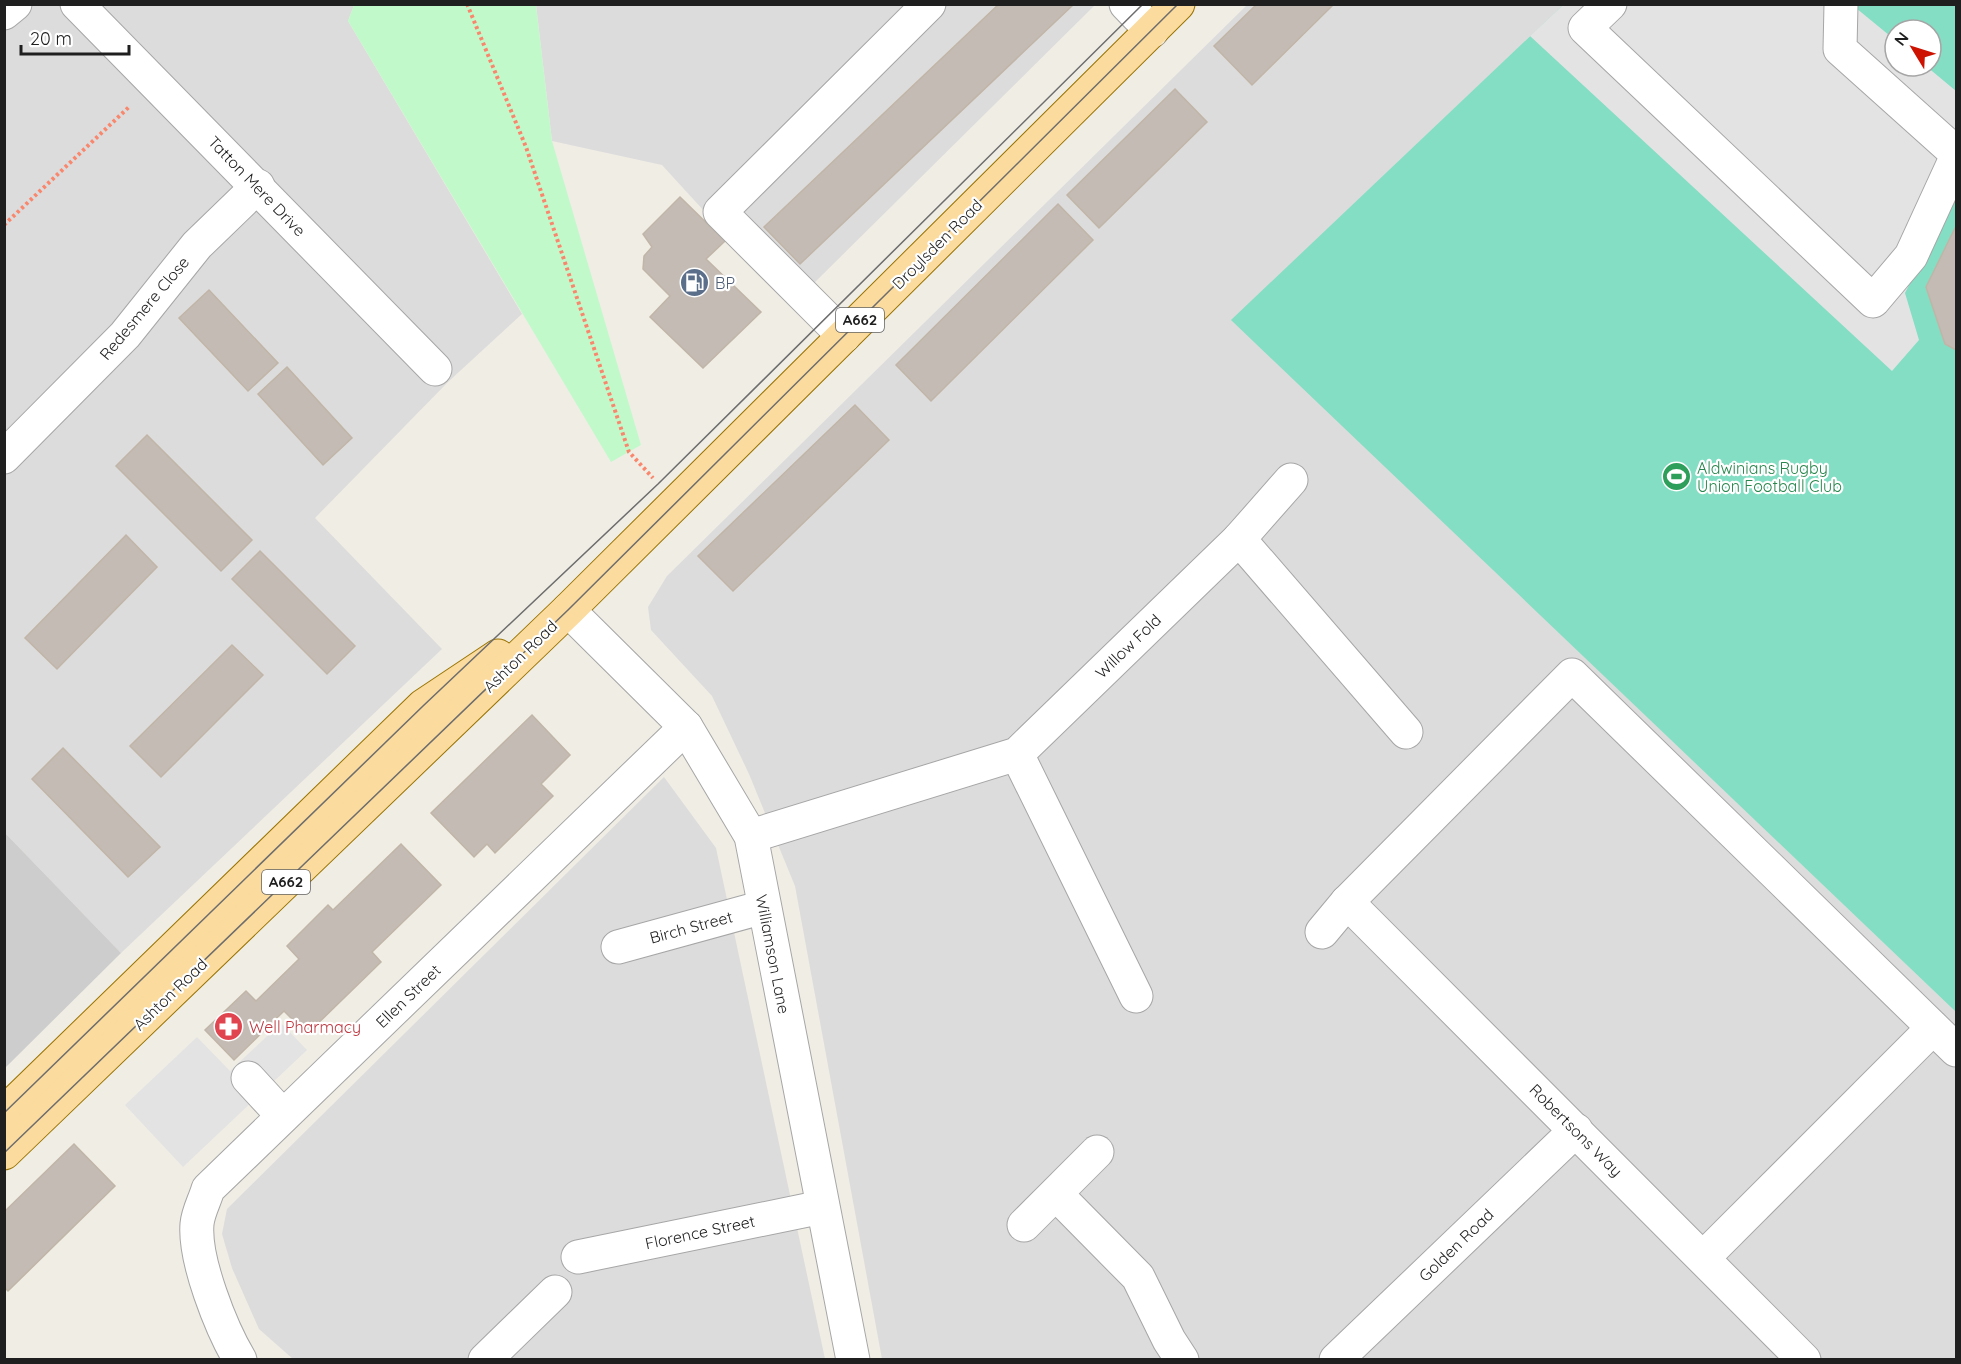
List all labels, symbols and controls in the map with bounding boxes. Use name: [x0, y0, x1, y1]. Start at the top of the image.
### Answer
scale bar: [21, 18, 129, 56]
north arrow: [1883, 18, 1943, 78]
text: 20 m: [30, 27, 72, 50]
text: N: [1890, 28, 1913, 50]
street label: Tatton Mere Drive: [204, 132, 310, 240]
street label: Droylsden Road: [888, 195, 986, 293]
street label: Redesmere Close: [95, 252, 193, 364]
fuel station icon: BP: [678, 267, 710, 299]
place label: BP: [715, 273, 735, 293]
road number: A662: [836, 308, 884, 332]
place label: Aldwinians Rugby Union Football Club: [1697, 458, 1842, 496]
sports icon: Aldwinians Rugby Union Football Club: [1660, 461, 1692, 493]
street label: Willow Fold: [1091, 610, 1165, 682]
street label: Ashton Road: [479, 616, 561, 696]
road number: A662: [262, 870, 310, 894]
street label: Williamson Lane: [752, 893, 794, 1015]
street label: Birch Street: [647, 906, 735, 948]
street label: Ashton Road: [129, 954, 211, 1034]
street label: Ellen Street: [371, 960, 445, 1032]
pharmacy icon: Well Pharmacy: [212, 1011, 244, 1043]
place label: Well Pharmacy: [249, 1017, 361, 1037]
street label: Robertsons Way: [1525, 1079, 1627, 1181]
street label: Golden Road: [1414, 1204, 1498, 1286]
street label: Florence Street: [643, 1211, 757, 1253]

